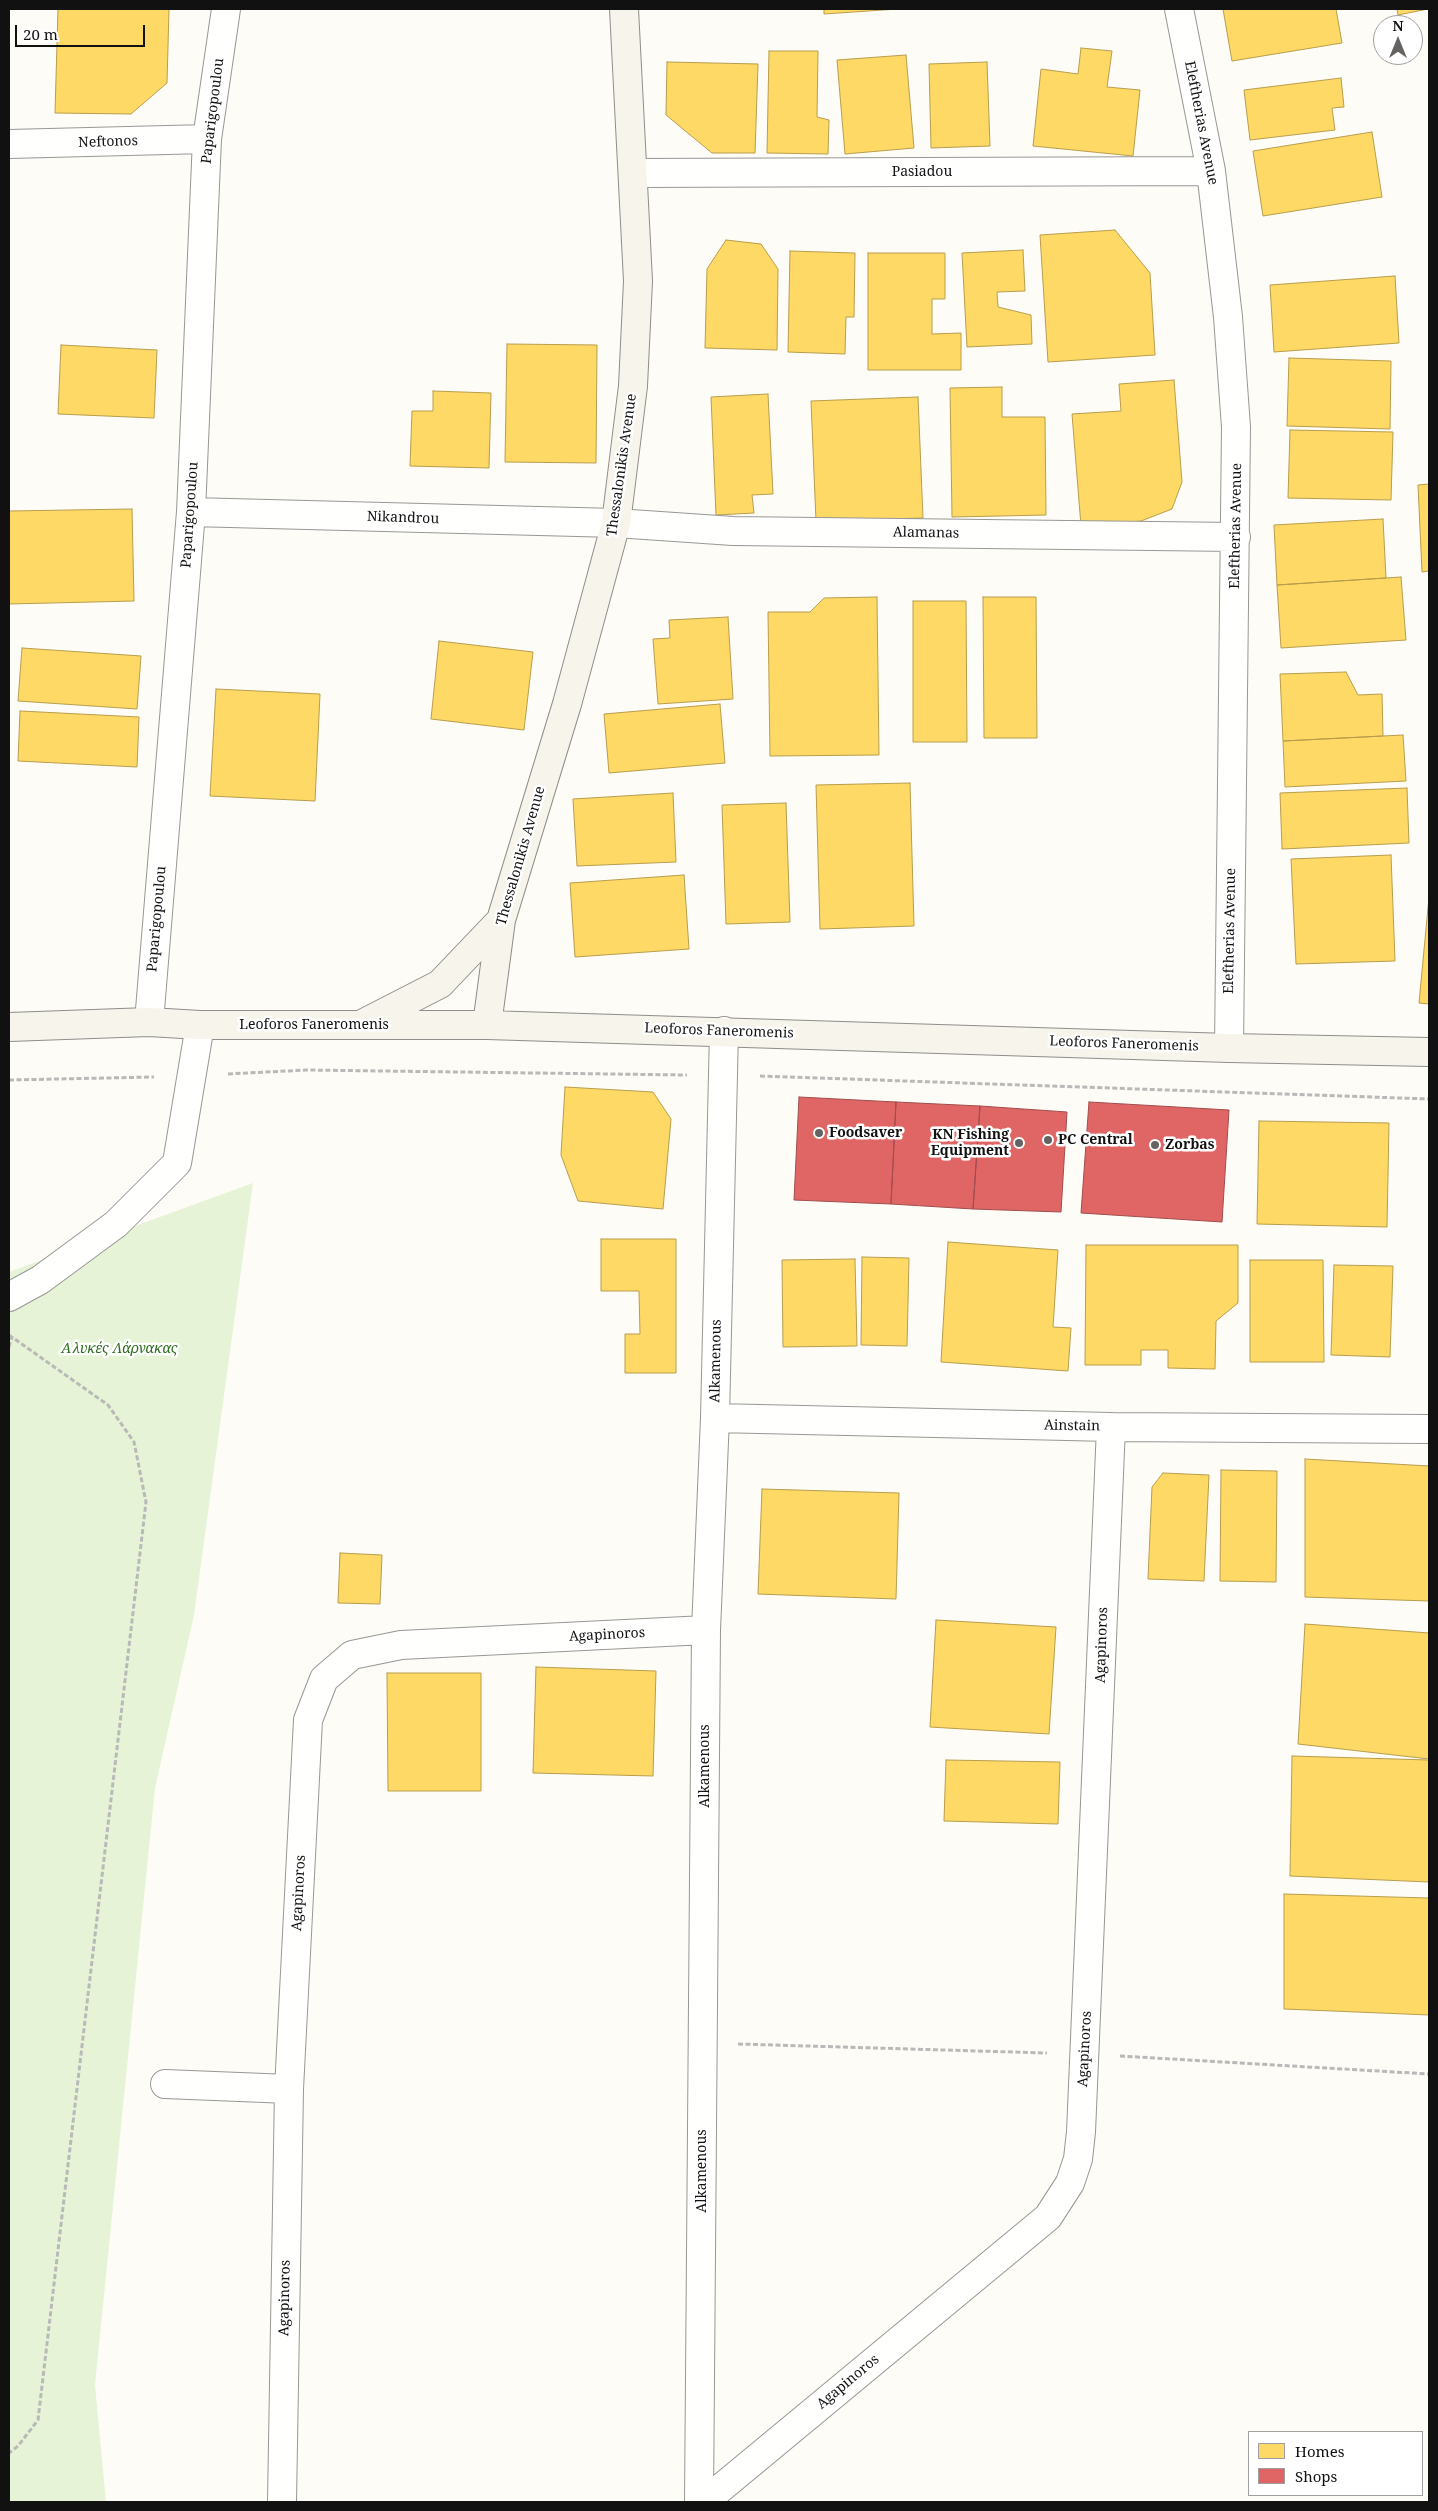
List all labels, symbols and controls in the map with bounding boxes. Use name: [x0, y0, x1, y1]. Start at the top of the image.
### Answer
scale bar: [18, 15, 148, 47]
north arrow: [1373, 15, 1423, 65]
text: N: [1392, 16, 1404, 35]
text: 20 m: [23, 24, 58, 44]
street label: Paparigopoulou: [198, 57, 228, 165]
street label: Eleftherias Avenue: [1181, 60, 1221, 186]
street label: Neftonos: [78, 133, 138, 151]
street label: Pasiadou: [892, 164, 952, 180]
street label: Thessalonikis Avenue: [604, 393, 640, 537]
street label: Paparigopoulou: [178, 461, 202, 569]
street label: Eleftherias Avenue: [1227, 463, 1245, 589]
street label: Nikandrou: [367, 508, 439, 528]
street label: Alamanas: [893, 524, 959, 542]
street label: Thessalonikis Avenue: [493, 784, 549, 928]
street label: Paparigopoulou: [144, 865, 170, 973]
street label: Eleftherias Avenue: [1221, 868, 1239, 994]
street label: Leoforos Faneromenis: [239, 1017, 389, 1033]
street label: Leoforos Faneromenis: [644, 1020, 794, 1042]
street label: Leoforos Faneromenis: [1049, 1033, 1199, 1055]
place label: Foodsaver: [829, 1125, 902, 1141]
marker: Foodsaver: [813, 1127, 825, 1139]
place label: KN Fishing Equipment: [931, 1127, 1009, 1160]
place label: PC Central: [1058, 1132, 1133, 1148]
marker: PC Central: [1042, 1134, 1054, 1146]
marker: KN Fishing Equipment: [1013, 1137, 1025, 1149]
place label: Zorbas: [1165, 1137, 1214, 1153]
marker: Zorbas: [1149, 1139, 1161, 1151]
street label: Alkamenous: [707, 1319, 725, 1403]
park label: Αλυκές Λάρνακας: [60, 1341, 178, 1357]
street label: Ainstain: [1044, 1417, 1100, 1435]
street label: Agapinoros: [1092, 1607, 1112, 1683]
street label: Agapinoros: [569, 1625, 645, 1645]
street label: Alkamenous: [697, 1724, 713, 1808]
street label: Agapinoros: [289, 1855, 309, 1931]
street label: Agapinoros: [1075, 2011, 1095, 2087]
street label: Alkamenous: [694, 2129, 710, 2213]
street label: Agapinoros: [276, 2260, 294, 2336]
street label: Agapinoros: [813, 2351, 883, 2413]
legend: [1248, 2431, 1423, 2496]
text: Homes: [1295, 2441, 1345, 2461]
text: Shops: [1295, 2466, 1337, 2486]

